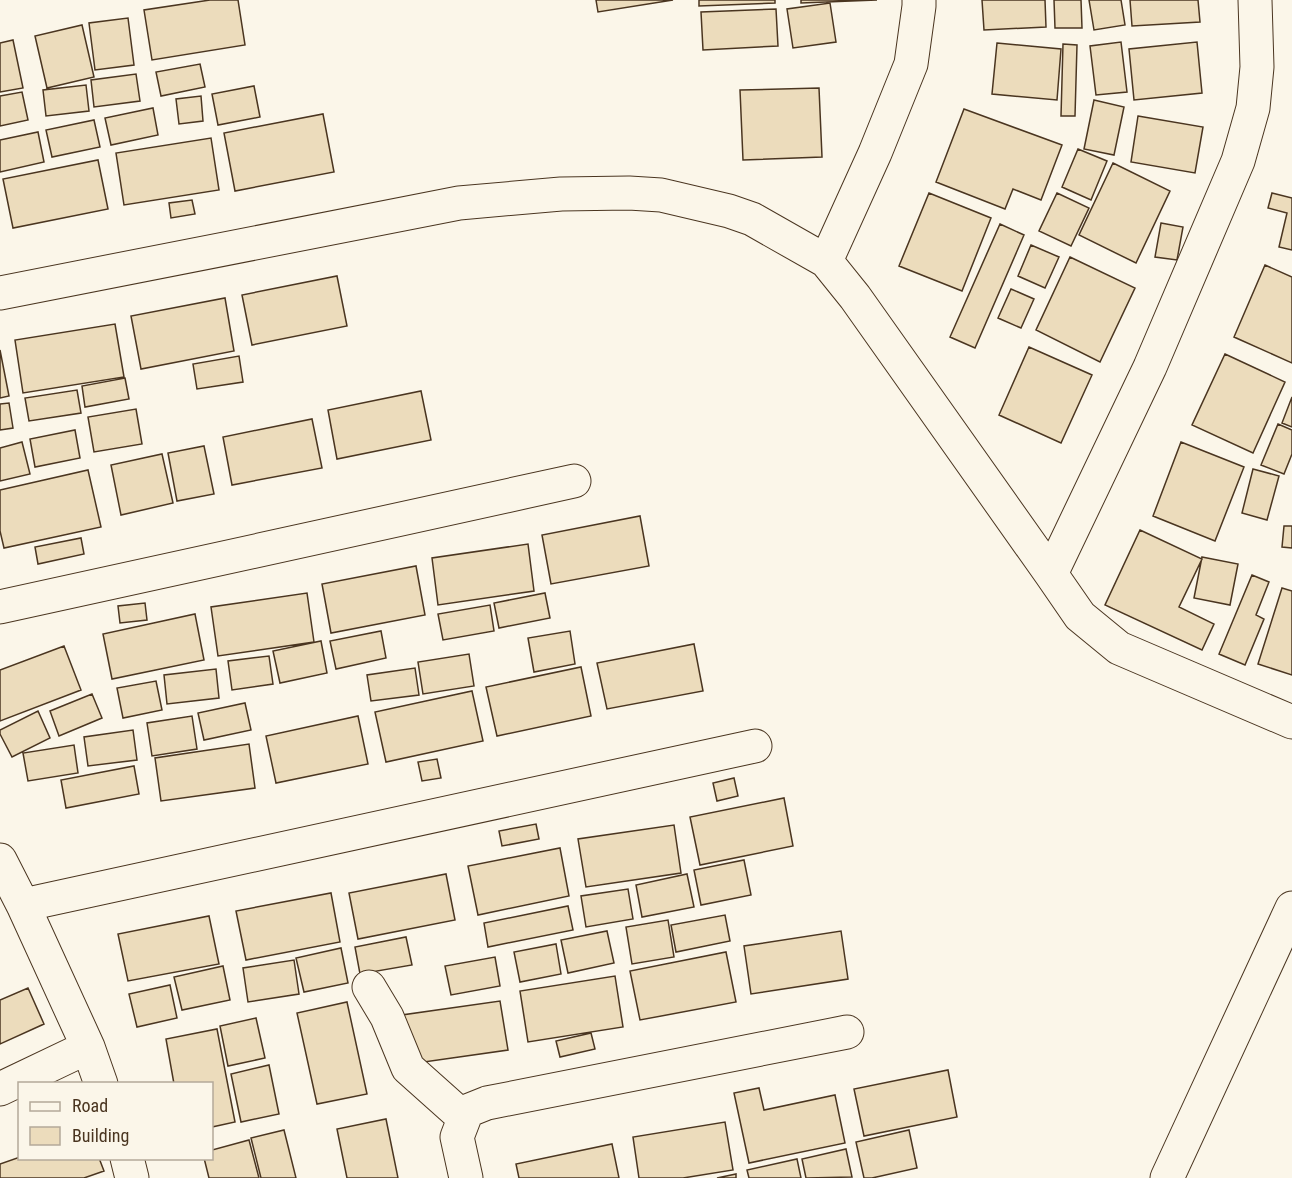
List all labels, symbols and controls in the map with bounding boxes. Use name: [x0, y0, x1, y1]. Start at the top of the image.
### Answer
legend: [18, 1082, 213, 1160]
text: Road: [72, 1095, 108, 1116]
text: Building: [72, 1125, 129, 1146]

